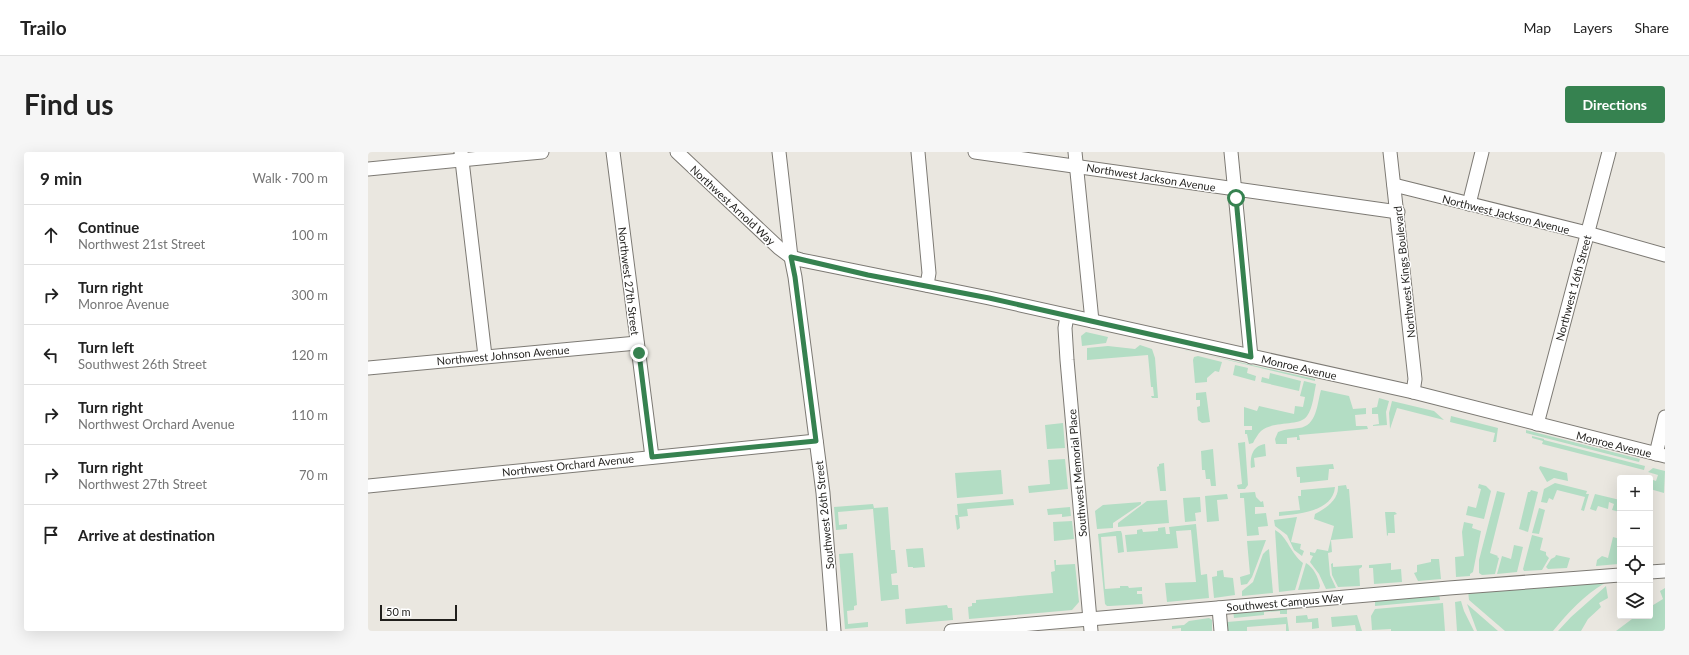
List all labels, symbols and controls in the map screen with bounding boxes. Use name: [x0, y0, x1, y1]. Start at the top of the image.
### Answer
text: Trailo: [20, 16, 67, 39]
text: Map: [1523, 19, 1551, 36]
text: Layers: [1573, 19, 1613, 36]
text: Share: [1635, 19, 1669, 36]
button: Directions: [1565, 86, 1665, 123]
text: Find us: [24, 87, 114, 121]
street label: Northwest Jackson Avenue: [1085, 160, 1217, 194]
street label: Northwest Arnold Way: [688, 162, 778, 248]
text: 9 min: [40, 168, 82, 189]
text: Walk · 700 m: [252, 170, 328, 186]
route start: [1227, 189, 1245, 207]
street label: Northwest Jackson Avenue: [1441, 192, 1571, 236]
street label: Northwest Kings Boulevard: [1391, 205, 1417, 339]
text: Continue: [78, 218, 139, 236]
icon: ahead: [40, 224, 62, 246]
street label: Northwest 27th Street: [616, 226, 642, 336]
text: 100 m: [291, 227, 328, 243]
street label: Northwest 16th Street: [1553, 234, 1593, 342]
text: Northwest 21st Street: [78, 236, 205, 252]
text: Turn right: [78, 278, 143, 296]
icon: right: [40, 284, 62, 306]
text: 300 m: [291, 287, 328, 303]
text: Monroe Avenue: [78, 296, 169, 312]
text: Turn left: [78, 338, 134, 356]
street label: Northwest Johnson Avenue: [436, 343, 570, 367]
icon: left: [40, 344, 62, 366]
route end: [630, 344, 648, 362]
text: 120 m: [291, 347, 328, 363]
street label: Monroe Avenue: [1260, 352, 1338, 382]
text: Southwest 26th Street: [78, 356, 207, 372]
text: Turn right: [78, 398, 143, 416]
icon: right: [40, 404, 62, 426]
text: 110 m: [291, 407, 328, 423]
street label: Southwest Memorial Place: [1065, 408, 1089, 538]
text: Northwest Orchard Avenue: [78, 416, 235, 432]
street label: Monroe Avenue: [1575, 428, 1653, 460]
street label: Northwest Orchard Avenue: [501, 452, 635, 478]
text: Turn right: [78, 458, 143, 476]
street label: Southwest 26th Street: [812, 460, 836, 570]
icon: right: [40, 464, 62, 486]
text: 70 m: [299, 467, 328, 483]
map controls: [1617, 475, 1653, 619]
button: +: [1617, 475, 1653, 511]
text: Northwest 27th Street: [78, 476, 207, 492]
button: −: [1617, 511, 1653, 547]
icon: arrive: [40, 524, 62, 546]
text: Arrive at destination: [78, 526, 215, 544]
button: locate: [1617, 547, 1653, 583]
button: layers: [1617, 583, 1653, 619]
street label: Southwest Campus Way: [1226, 590, 1344, 614]
scale bar: [380, 603, 457, 622]
text: 50 m: [386, 605, 411, 618]

